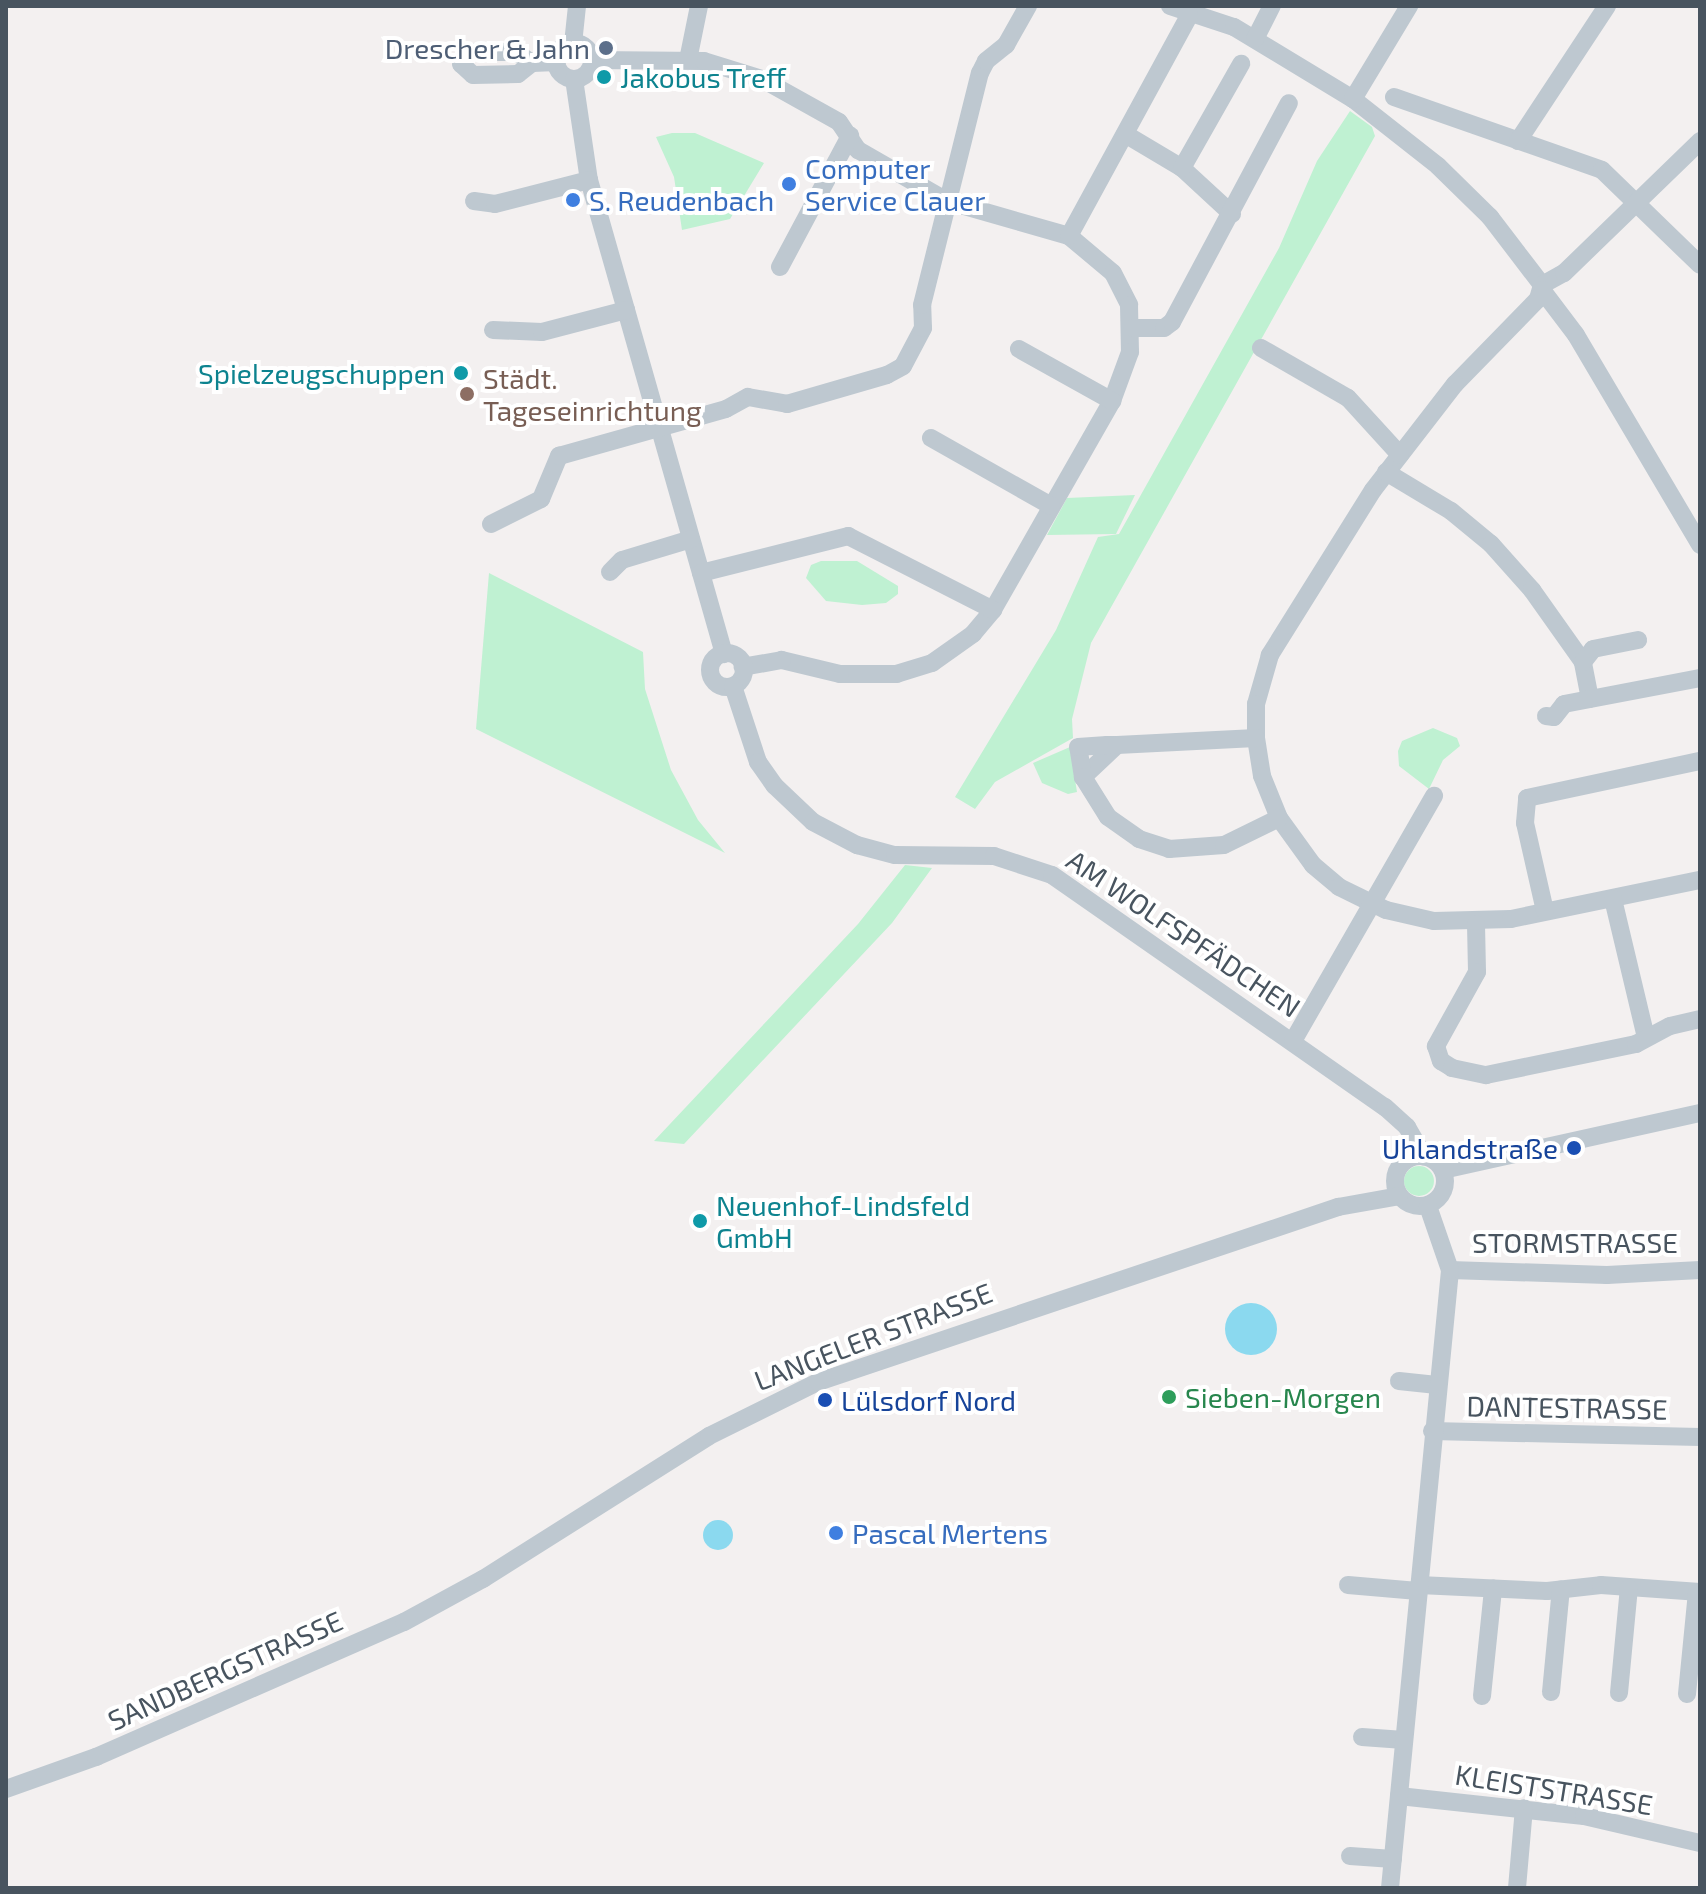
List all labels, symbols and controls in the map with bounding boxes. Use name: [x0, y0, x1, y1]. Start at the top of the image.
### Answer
place label: Drescher & Jahn: [384, 31, 590, 65]
marker: Drescher & Jahn: [597, 39, 615, 57]
place label: Jakobus Treff: [620, 60, 786, 94]
marker: Jakobus Treff: [595, 68, 613, 86]
place label: Computer Service Clauer: [805, 151, 985, 217]
marker: Computer Service Clauer: [780, 175, 798, 193]
place label: S. Reudenbach: [589, 183, 774, 217]
marker: S. Reudenbach: [564, 191, 582, 209]
place label: Spielzeugschuppen: [198, 356, 445, 390]
place label: Städt. Tageseinrichtung: [483, 361, 702, 427]
marker: Spielzeugschuppen: [452, 364, 470, 382]
marker: Städt. Tageseinrichtung: [458, 385, 476, 403]
street label: AM WOLFSPFÄDCHEN: [1061, 842, 1307, 1024]
place label: Uhlandstraße: [1382, 1131, 1558, 1165]
marker: Uhlandstraße: [1565, 1139, 1583, 1157]
place label: Neuenhof-Lindsfeld GmbH: [716, 1188, 970, 1254]
marker: Neuenhof-Lindsfeld GmbH: [691, 1212, 709, 1230]
street label: STORMSTRASSE: [1472, 1225, 1678, 1259]
street label: LANGELER STRASSE: [749, 1275, 997, 1397]
place label: Sieben-Morgen: [1185, 1380, 1381, 1414]
place label: Lülsdorf Nord: [841, 1383, 1017, 1417]
marker: Sieben-Morgen: [1160, 1388, 1178, 1406]
street label: DANTESTRASSE: [1466, 1388, 1668, 1426]
marker: Lülsdorf Nord: [816, 1391, 834, 1409]
place label: Pascal Mertens: [852, 1516, 1049, 1550]
marker: Pascal Mertens: [827, 1524, 845, 1542]
street label: SANDBERGSTRASSE: [103, 1603, 347, 1737]
street label: KLEISTSTRASSE: [1453, 1757, 1655, 1821]

